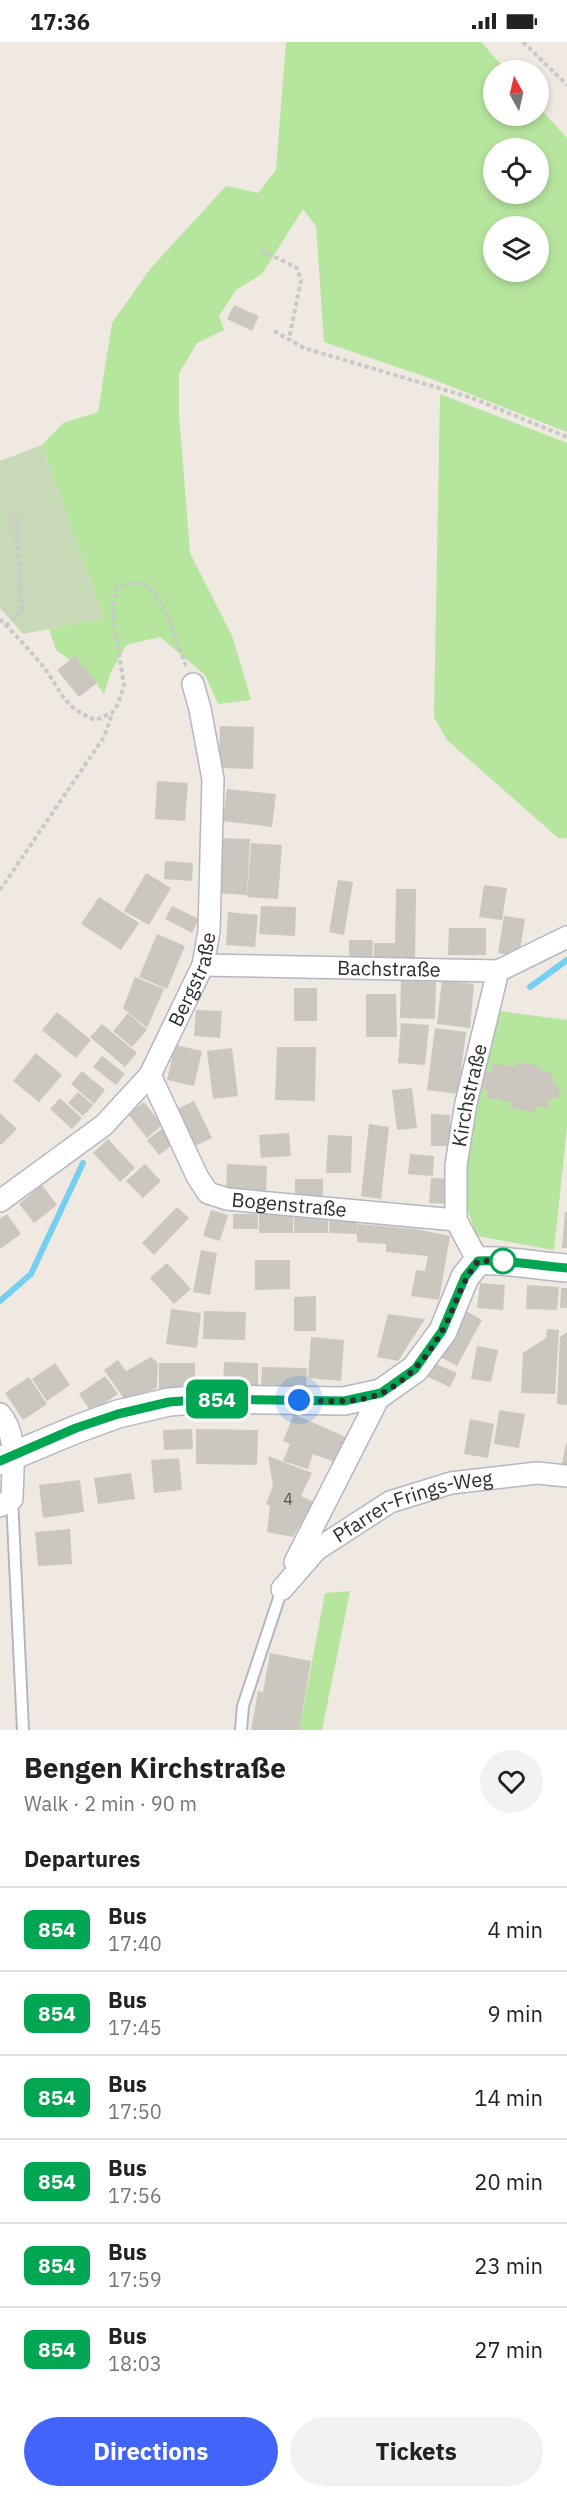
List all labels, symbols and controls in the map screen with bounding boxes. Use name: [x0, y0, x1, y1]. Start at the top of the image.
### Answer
text: 17:36: [30, 7, 90, 36]
north arrow: [483, 60, 549, 126]
map controls: [483, 60, 549, 282]
button: locate: [483, 138, 549, 204]
button: layers: [483, 216, 549, 282]
street label: Bergstraße: [161, 930, 222, 1031]
street label: Bachstraße: [337, 954, 441, 983]
street label: Kirchstraße: [445, 1041, 493, 1149]
street label: Bogenstraße: [230, 1185, 348, 1223]
unlabelled marker: [490, 1248, 516, 1274]
line badge: 854: [182, 1380, 252, 1418]
text: 854: [198, 1385, 236, 1413]
your location: [284, 1385, 314, 1415]
street label: Pfarrer-Frings-Weg: [327, 1464, 494, 1549]
house number: 4: [283, 1489, 293, 1509]
text: Bengen Kirchstraße: [24, 1749, 286, 1786]
button: heart: [480, 1750, 543, 1813]
text: Walk · 2 min · 90 m: [24, 1790, 197, 1817]
text: Departures: [24, 1844, 140, 1873]
text: Bus: [108, 1901, 147, 1930]
text: 854: [38, 1915, 76, 1943]
text: 4 min: [487, 1915, 543, 1944]
text: 17:40: [108, 1930, 162, 1957]
text: Bus: [108, 1985, 147, 2014]
text: 854: [38, 1999, 76, 2027]
text: 9 min: [487, 1999, 543, 2028]
text: 17:45: [108, 2014, 162, 2041]
text: Bus: [108, 2069, 147, 2098]
text: 854: [38, 2083, 76, 2111]
text: 14 min: [474, 2083, 543, 2112]
text: 17:50: [108, 2098, 162, 2125]
text: Bus: [108, 2153, 147, 2182]
text: 854: [38, 2167, 76, 2195]
text: 20 min: [474, 2167, 543, 2196]
text: 17:56: [108, 2182, 162, 2209]
text: Bus: [108, 2237, 147, 2266]
text: 854: [38, 2251, 76, 2279]
text: 23 min: [474, 2251, 543, 2280]
text: 17:59: [108, 2266, 162, 2293]
text: Bus: [108, 2321, 147, 2350]
text: 854: [38, 2335, 76, 2363]
text: 27 min: [474, 2335, 543, 2364]
text: 18:03: [108, 2350, 162, 2377]
button: Directions: [24, 2417, 278, 2486]
button: Tickets: [290, 2417, 543, 2486]

